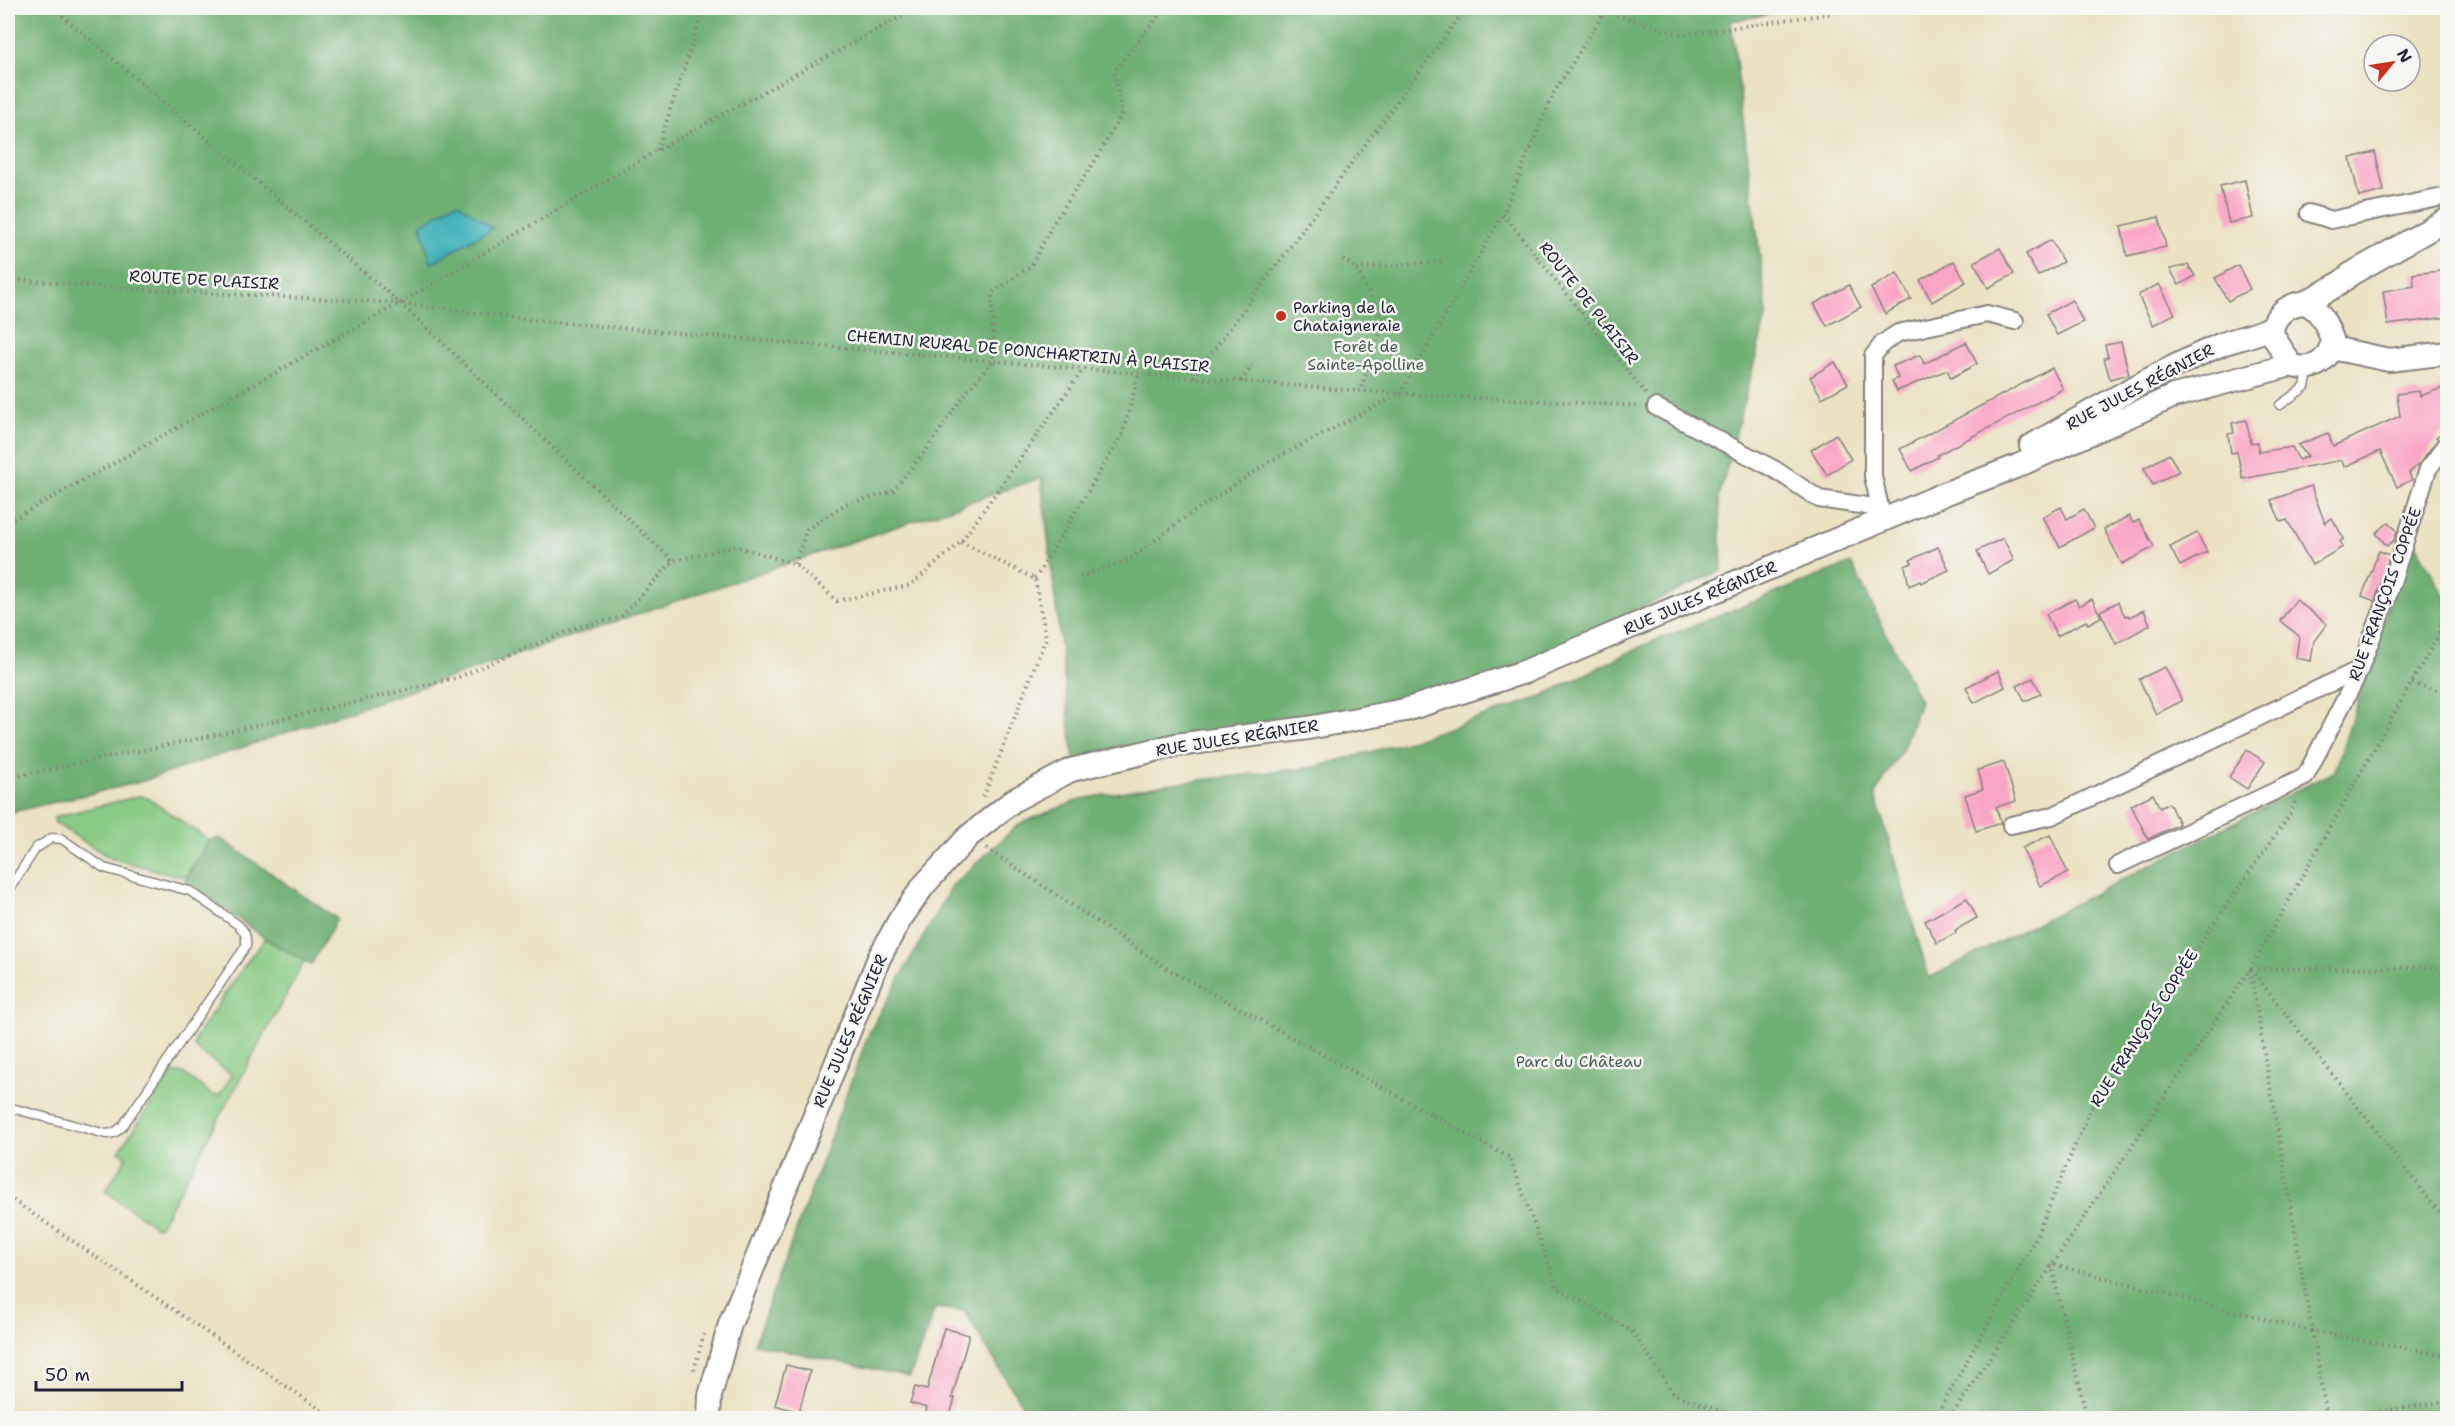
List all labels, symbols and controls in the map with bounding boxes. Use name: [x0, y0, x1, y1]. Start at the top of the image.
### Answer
north arrow: [2362, 33, 2422, 93]
text: N: [2392, 45, 2417, 66]
street label: ROUTE DE PLAISIR: [1535, 237, 1643, 369]
street label: ROUTE DE PLAISIR: [129, 266, 279, 294]
place label: Parking de la Chataigneraie: [1293, 297, 1401, 336]
marker: Parking de la Chataigneraie: [1274, 309, 1288, 323]
street label: CHEMIN RURAL DE PONCHARTRIN À PLAISIR: [846, 325, 1210, 377]
park label: Forêt de Sainte-Apolline: [1307, 336, 1425, 375]
street label: RUE JULES RÉGNIER: [2062, 339, 2218, 435]
street label: RUE FRANÇOIS COPPÉE: [2344, 504, 2426, 684]
street label: RUE JULES RÉGNIER: [1620, 556, 1780, 640]
street label: RUE JULES RÉGNIER: [1154, 715, 1320, 761]
street label: RUE FRANÇOIS COPPÉE: [2085, 945, 2203, 1111]
street label: RUE JULES RÉGNIER: [808, 951, 892, 1111]
park label: Parc du Château: [1516, 1051, 1642, 1072]
scale bar: [36, 1354, 182, 1392]
text: 50 m: [45, 1363, 90, 1387]

